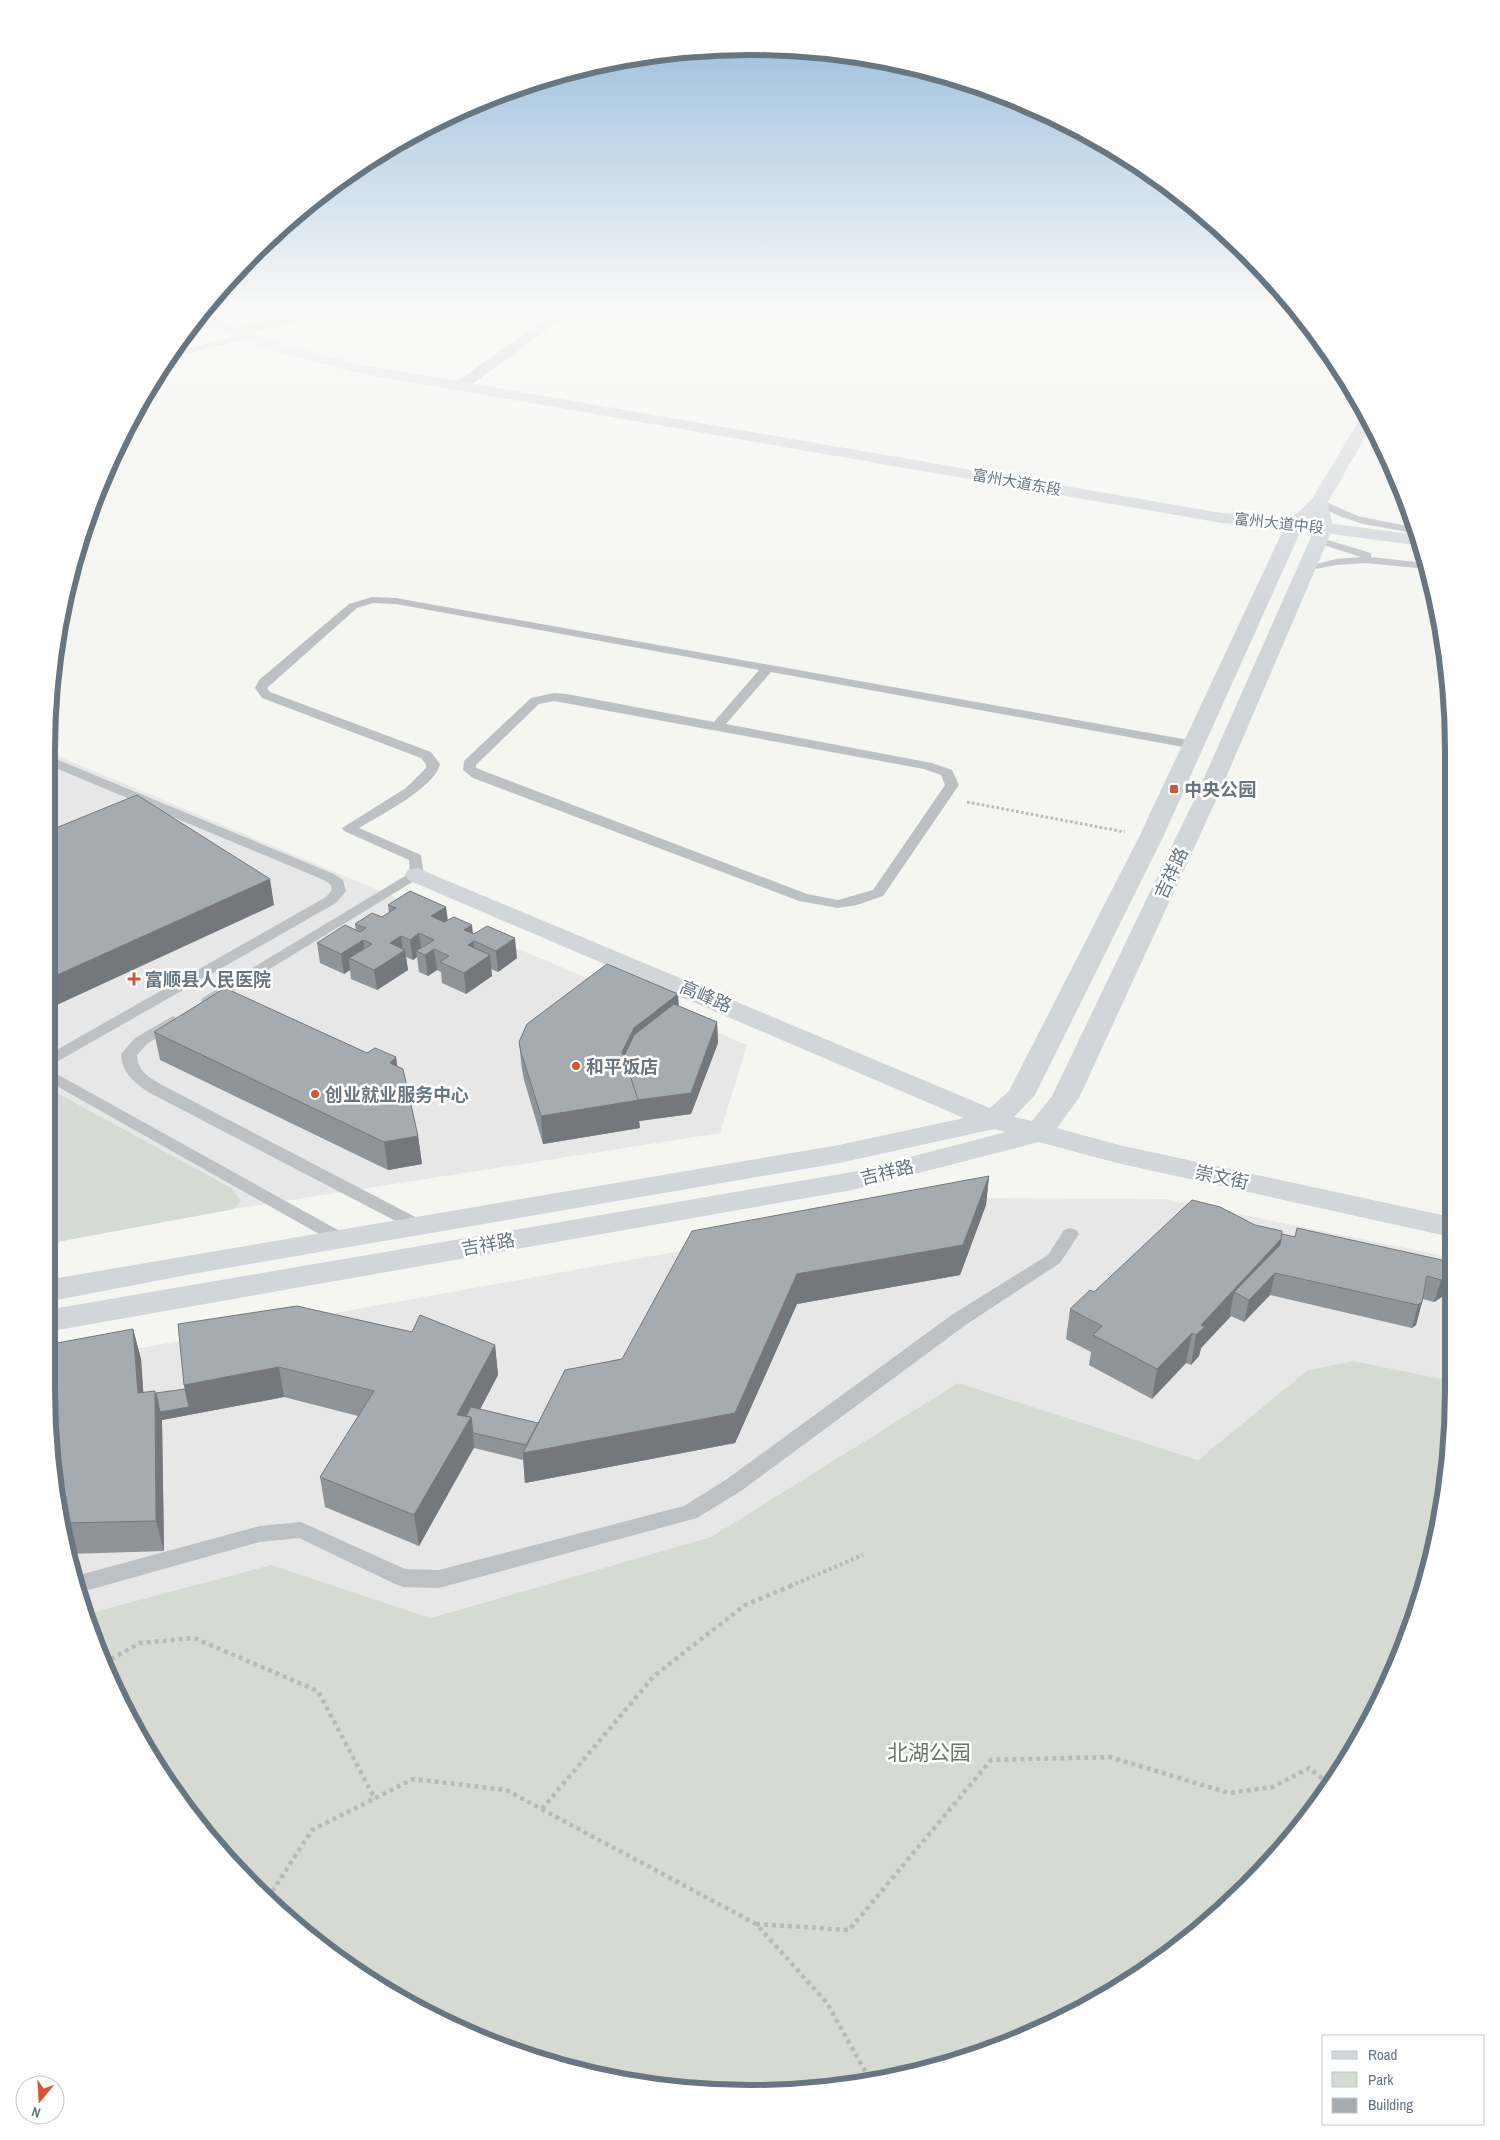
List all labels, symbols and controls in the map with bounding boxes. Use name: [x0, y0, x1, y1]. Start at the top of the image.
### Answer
street label: 富州大道东段: [971, 464, 1063, 500]
street label: 富州大道中段: [1233, 508, 1325, 538]
place label: 中央公园: [1184, 777, 1256, 802]
marker: 中央公园: [1168, 783, 1180, 795]
street label: 吉祥路: [1148, 843, 1194, 903]
place label: 富顺县人民医院: [145, 967, 271, 992]
marker: 富顺县人民医院: [127, 972, 141, 986]
street label: 高峰路: [676, 974, 736, 1018]
place label: 和平饭店: [586, 1054, 658, 1079]
marker: 和平饭店: [570, 1060, 582, 1072]
place label: 创业就业服务中心: [325, 1082, 469, 1107]
marker: 创业就业服务中心: [309, 1088, 321, 1100]
street label: 吉祥路: [858, 1153, 916, 1191]
street label: 崇文街: [1193, 1159, 1251, 1195]
street label: 吉祥路: [459, 1227, 517, 1261]
park label: 北湖公园: [887, 1738, 971, 1767]
legend: [1322, 2035, 1485, 2125]
text: Road: [1368, 2044, 1397, 2065]
text: Park: [1368, 2069, 1394, 2090]
north arrow: [15, 2075, 65, 2125]
text: Building: [1368, 2094, 1413, 2115]
text: N: [29, 2103, 43, 2122]

